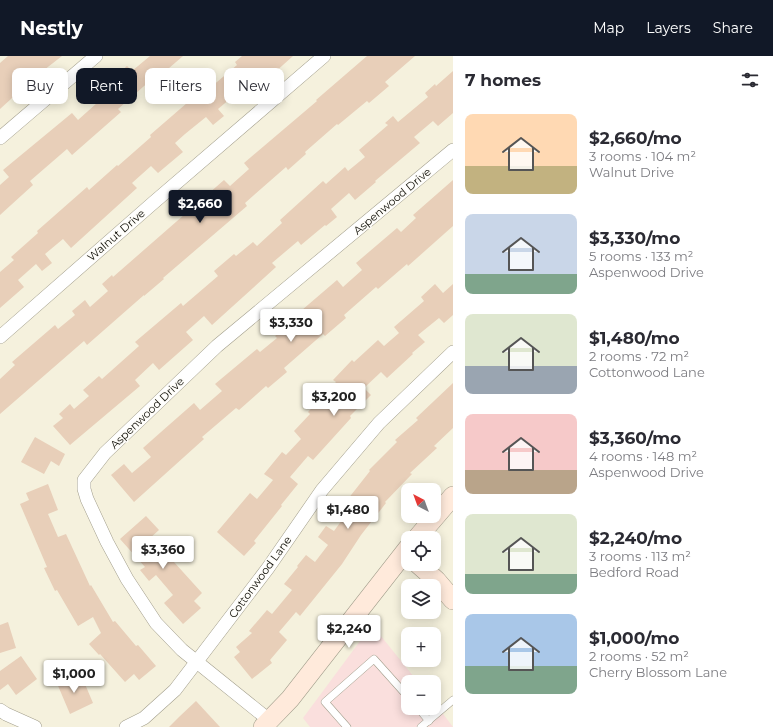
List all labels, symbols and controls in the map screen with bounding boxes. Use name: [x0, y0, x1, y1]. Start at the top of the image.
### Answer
text: Nestly: [20, 17, 83, 40]
text: Map: [593, 19, 624, 37]
text: Layers: [646, 19, 691, 37]
text: Share: [713, 19, 753, 37]
chip: Buy: [12, 68, 68, 104]
chip: Rent: [76, 68, 137, 104]
chip: Filters: [145, 68, 216, 104]
chip: New: [224, 68, 284, 104]
icon: filters: [739, 69, 761, 91]
text: 7 homes: [465, 70, 541, 90]
text: $2,660/mo: [589, 128, 682, 148]
icon: home: [497, 130, 545, 178]
text: 3 rooms · 104 m²: [589, 148, 696, 164]
street label: Aspenwood Drive: [350, 164, 434, 238]
text: Walnut Drive: [589, 164, 674, 180]
pin: $2,660: [167, 190, 233, 224]
text: $2,660: [178, 195, 222, 211]
street label: Walnut Drive: [84, 206, 148, 264]
text: $3,330/mo: [589, 228, 680, 248]
icon: home: [497, 230, 545, 278]
text: 5 rooms · 133 m²: [589, 248, 693, 264]
text: Aspenwood Drive: [589, 264, 704, 280]
pin: $3,330: [258, 309, 324, 343]
text: $3,330: [269, 314, 313, 330]
text: $1,480/mo: [589, 328, 680, 348]
icon: home: [497, 330, 545, 378]
text: 2 rooms · 72 m²: [589, 348, 689, 364]
text: Cottonwood Lane: [589, 364, 705, 380]
street label: Aspenwood Drive: [107, 374, 187, 452]
pin: $3,200: [301, 383, 367, 417]
text: $3,200: [312, 388, 356, 404]
text: $3,360/mo: [589, 428, 681, 448]
icon: home: [497, 430, 545, 478]
text: 4 rooms · 148 m²: [589, 448, 697, 464]
text: Aspenwood Drive: [589, 464, 704, 480]
north arrow: [401, 483, 441, 523]
map controls: [401, 483, 441, 715]
pin: $1,480: [315, 496, 381, 530]
text: $1,480: [326, 501, 370, 517]
text: $2,240/mo: [589, 528, 682, 548]
icon: home: [497, 530, 545, 578]
button: locate: [401, 531, 441, 571]
street label: Cottonwood Lane: [226, 533, 295, 621]
pin: $3,360: [130, 536, 196, 570]
text: $3,360: [141, 541, 185, 557]
text: 3 rooms · 113 m²: [589, 548, 691, 564]
text: Bedford Road: [589, 564, 679, 580]
button: layers: [401, 579, 441, 619]
pin: $2,240: [316, 615, 382, 649]
text: $2,240: [327, 620, 371, 636]
button: +: [401, 627, 441, 667]
text: $1,000/mo: [589, 628, 679, 648]
icon: home: [497, 630, 545, 678]
text: 2 rooms · 52 m²: [589, 648, 689, 664]
pin: $1,000: [41, 660, 107, 694]
text: Cherry Blossom Lane: [589, 664, 727, 680]
text: $1,000: [53, 665, 95, 681]
button: −: [401, 675, 441, 715]

